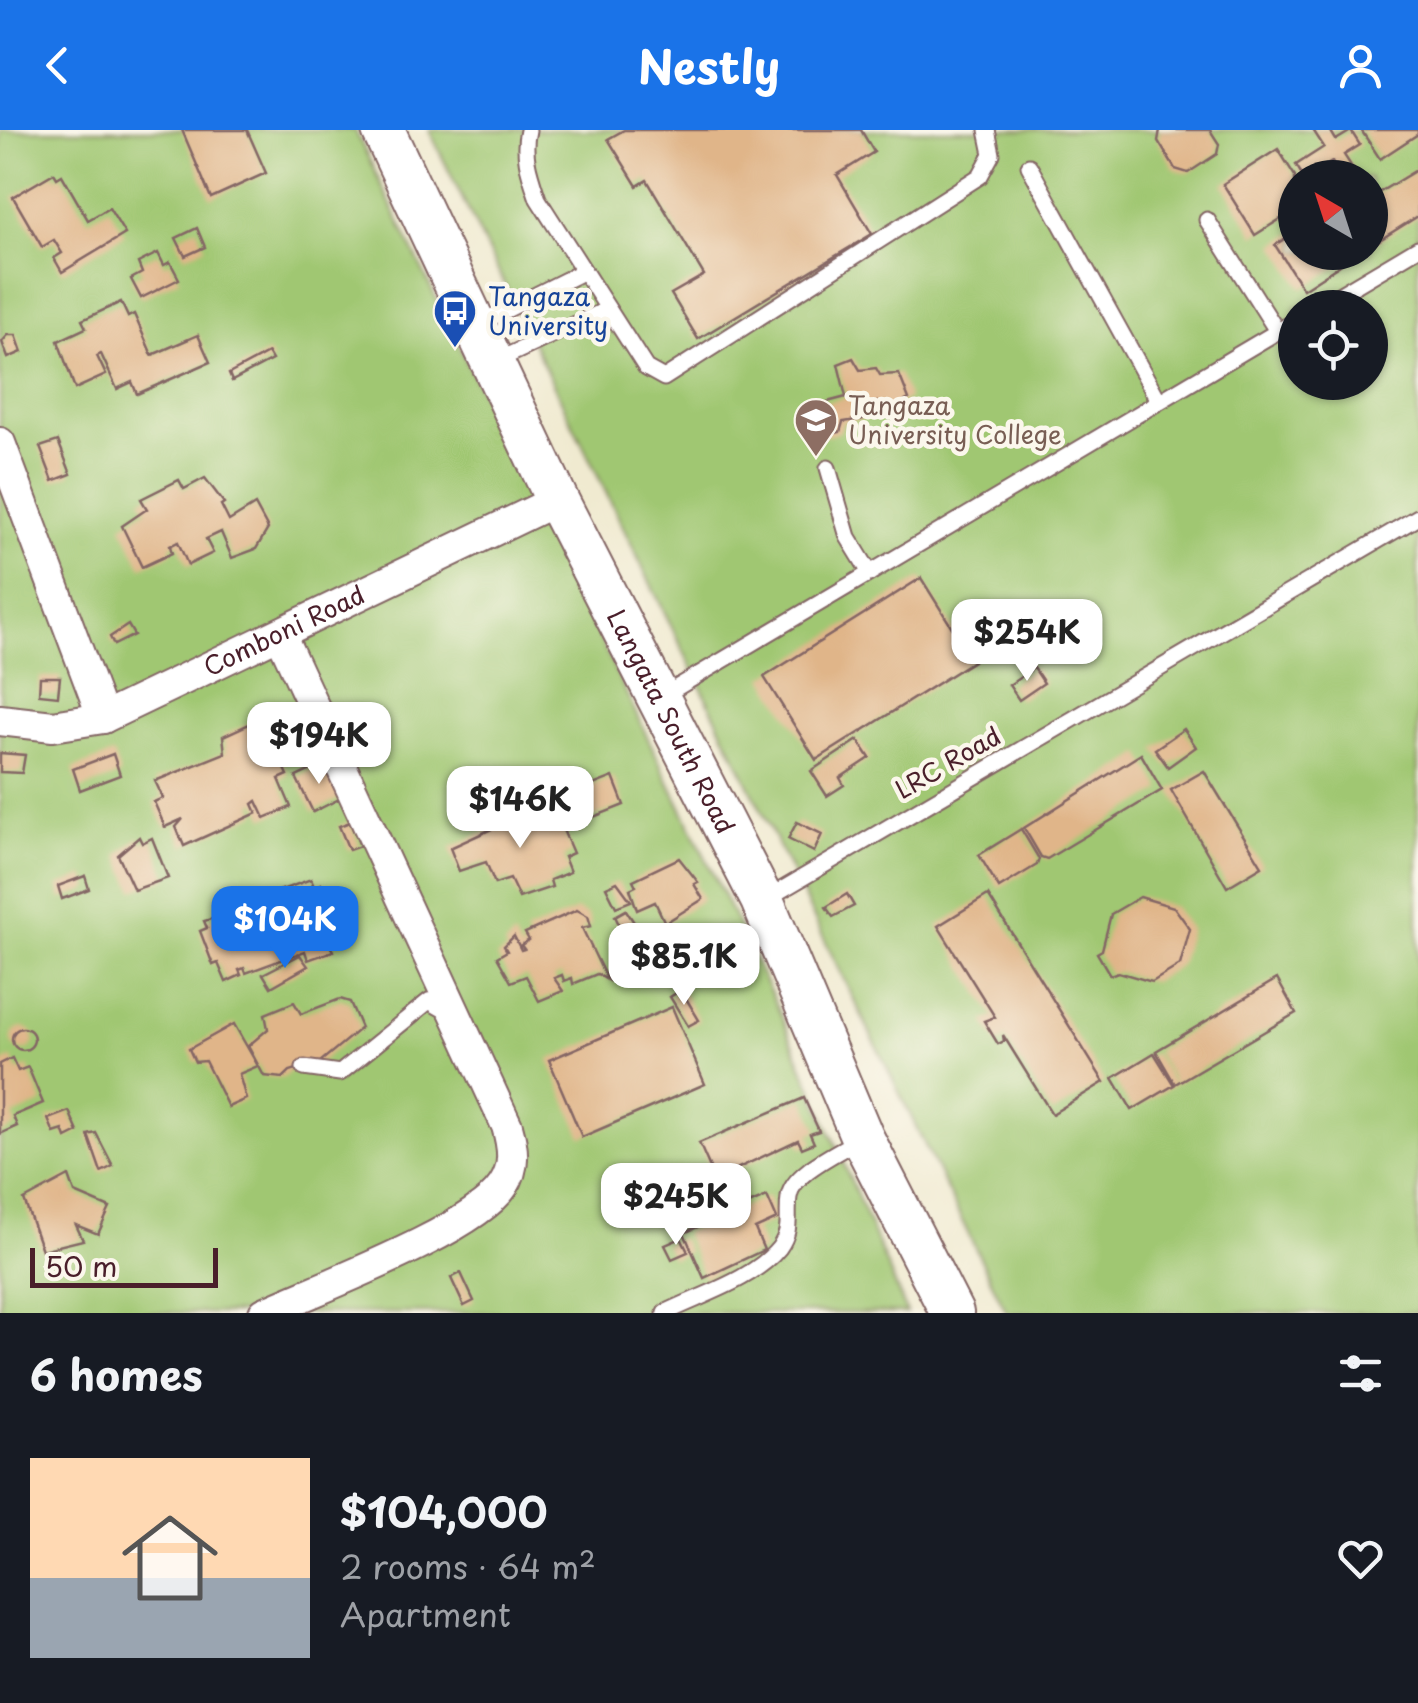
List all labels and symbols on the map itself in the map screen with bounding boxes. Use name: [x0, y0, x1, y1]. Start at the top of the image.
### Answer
north arrow: [1278, 160, 1388, 270]
place label: Tangaza University: [488, 277, 608, 344]
bus stop icon: Tangaza University: [432, 288, 478, 349]
place label: Tangaza University College: [848, 386, 1062, 453]
school or university icon: Tangaza University College: [793, 397, 839, 458]
street label: Comboni Road: [197, 575, 371, 685]
pin: $254K: [957, 599, 1097, 684]
street label: Langata South Road: [598, 602, 745, 840]
pin: $194K: [249, 702, 389, 787]
street label: LRC Road: [887, 716, 1008, 808]
pin: $146K: [450, 766, 590, 851]
pin: $104K: [215, 886, 355, 971]
pin: $85.1K: [603, 923, 765, 1008]
pin: $245K: [606, 1163, 746, 1248]
scale bar: [30, 1243, 218, 1288]

